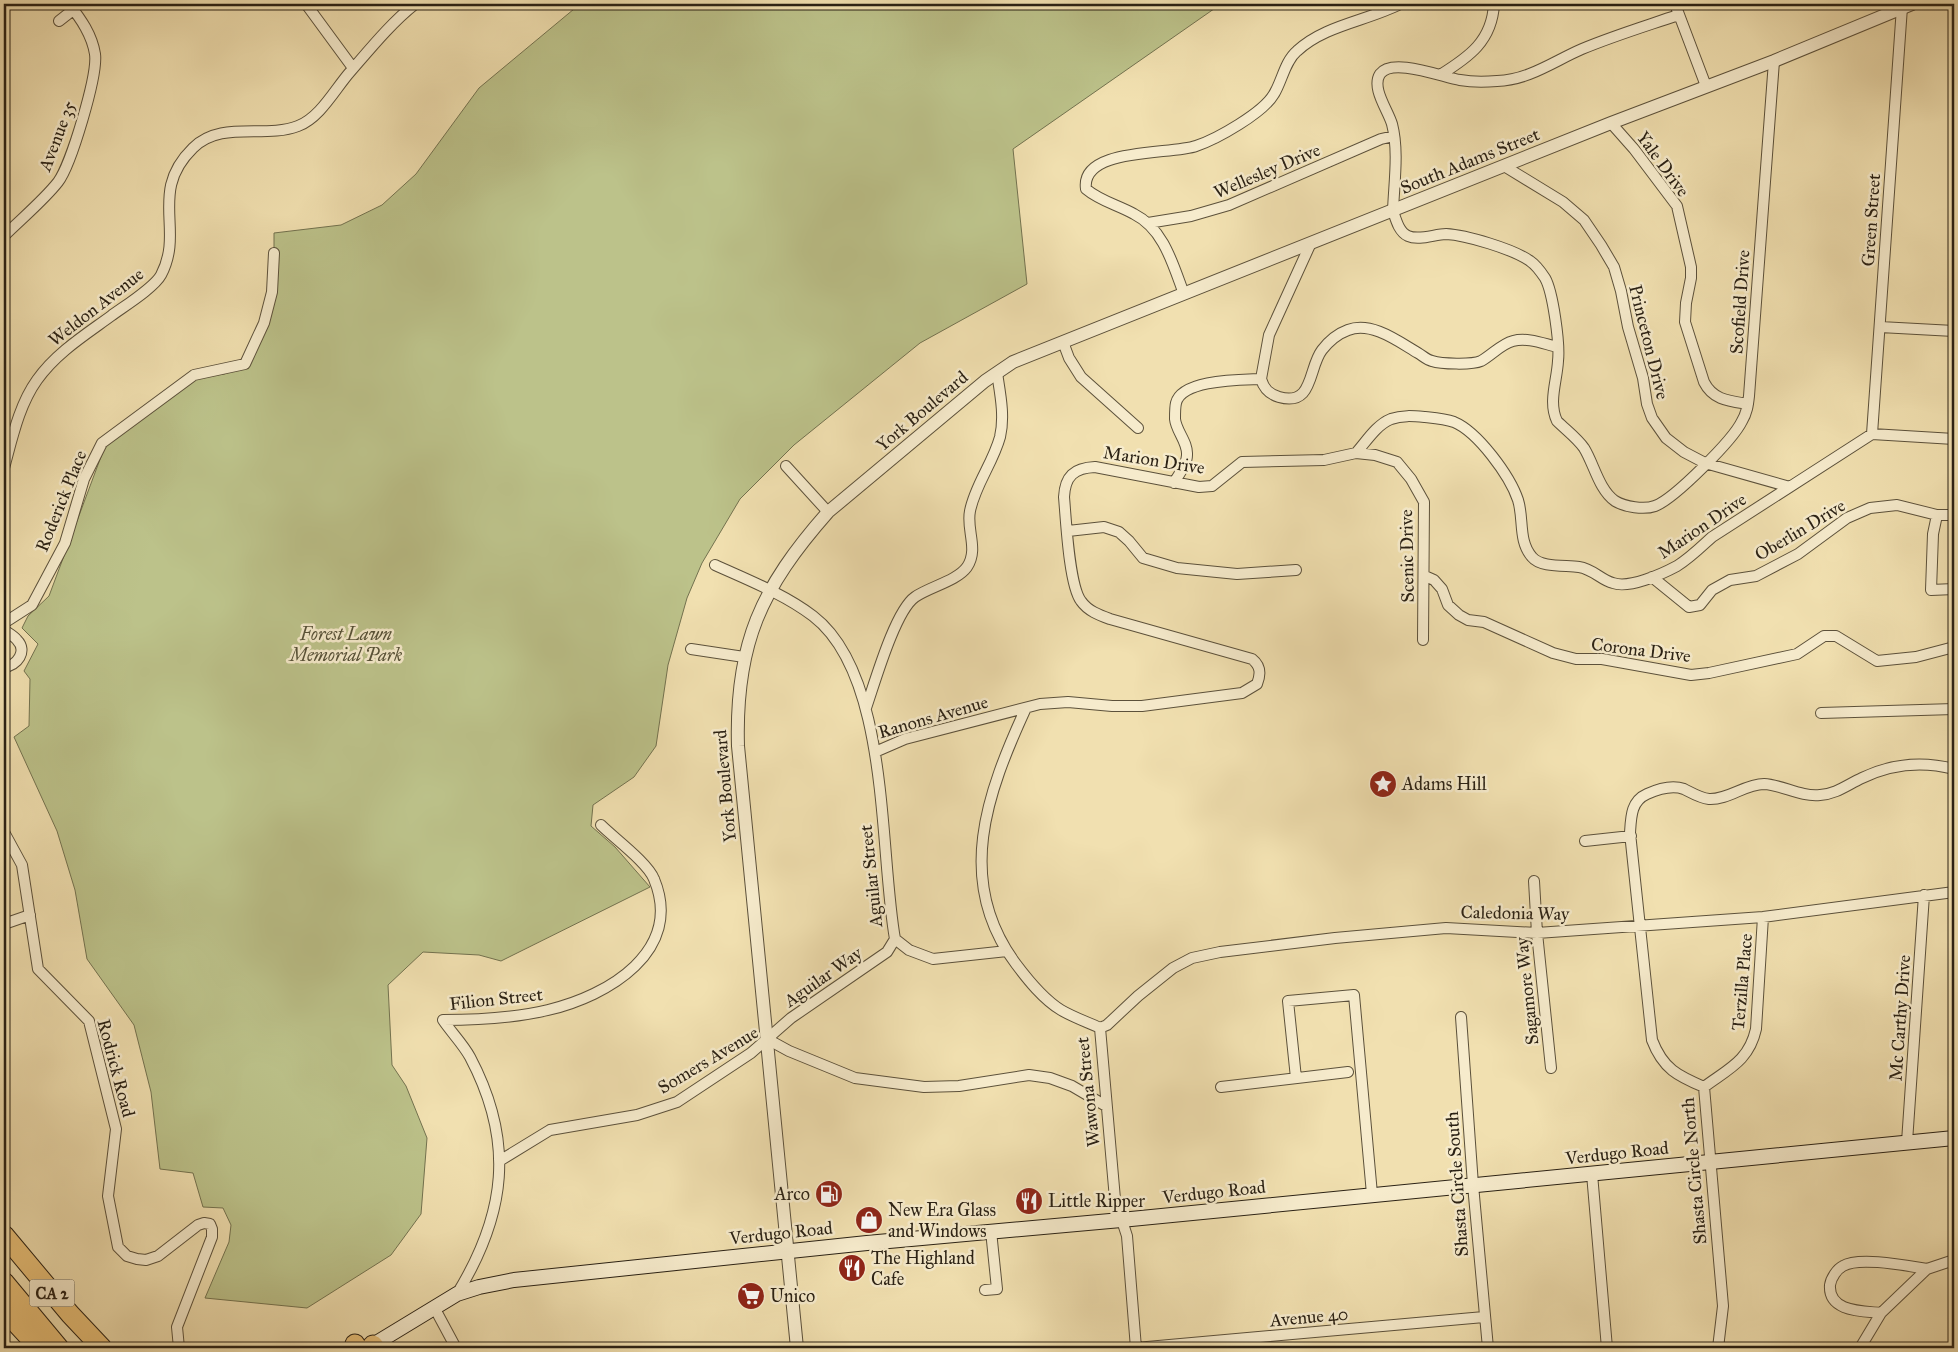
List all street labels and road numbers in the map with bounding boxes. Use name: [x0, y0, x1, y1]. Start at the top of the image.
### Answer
street label: Avenue 35: [33, 97, 81, 175]
street label: South Adams Street: [1397, 123, 1543, 199]
street label: Yale Drive: [1632, 127, 1694, 201]
street label: Wellesley Drive: [1210, 139, 1324, 203]
street label: Green Street: [1857, 172, 1885, 267]
street label: Scofield Drive: [1725, 249, 1755, 355]
street label: Weldon Avenue: [44, 263, 148, 351]
street label: Princeton Drive: [1624, 282, 1674, 402]
street label: York Boulevard: [872, 366, 972, 456]
street label: Marion Drive: [1102, 441, 1206, 479]
street label: Roderick Place: [31, 447, 91, 555]
street label: Marion Drive: [1653, 488, 1751, 564]
street label: Oberlin Drive: [1751, 494, 1849, 566]
street label: Scenic Drive: [1395, 509, 1419, 603]
street label: Corona Drive: [1590, 633, 1692, 667]
street label: Ranons Avenue: [875, 691, 991, 743]
street label: York Boulevard: [709, 729, 741, 843]
street label: Aguilar Street: [855, 823, 888, 929]
street label: Caledonia Way: [1461, 901, 1570, 925]
street label: Terzilla Place: [1727, 932, 1757, 1032]
street label: Sagamore Way: [1510, 935, 1545, 1046]
street label: Aguilar Way: [779, 942, 867, 1013]
street label: Mc Carthy Drive: [1885, 954, 1915, 1082]
street label: Filion Street: [448, 983, 545, 1015]
street label: Rodrick Road: [92, 1017, 140, 1119]
street label: Somers Avenue: [654, 1021, 762, 1099]
street label: Wawona Street: [1071, 1035, 1105, 1148]
street label: Shasta Circle North: [1677, 1097, 1711, 1245]
street label: Shasta Circle South: [1441, 1111, 1473, 1257]
street label: Verdugo Road: [1563, 1137, 1670, 1170]
street label: Verdugo Road: [1160, 1176, 1267, 1209]
street label: Verdugo Road: [727, 1217, 834, 1250]
road number: CA 2: [30, 1280, 74, 1306]
street label: Avenue 40: [1268, 1303, 1349, 1331]

